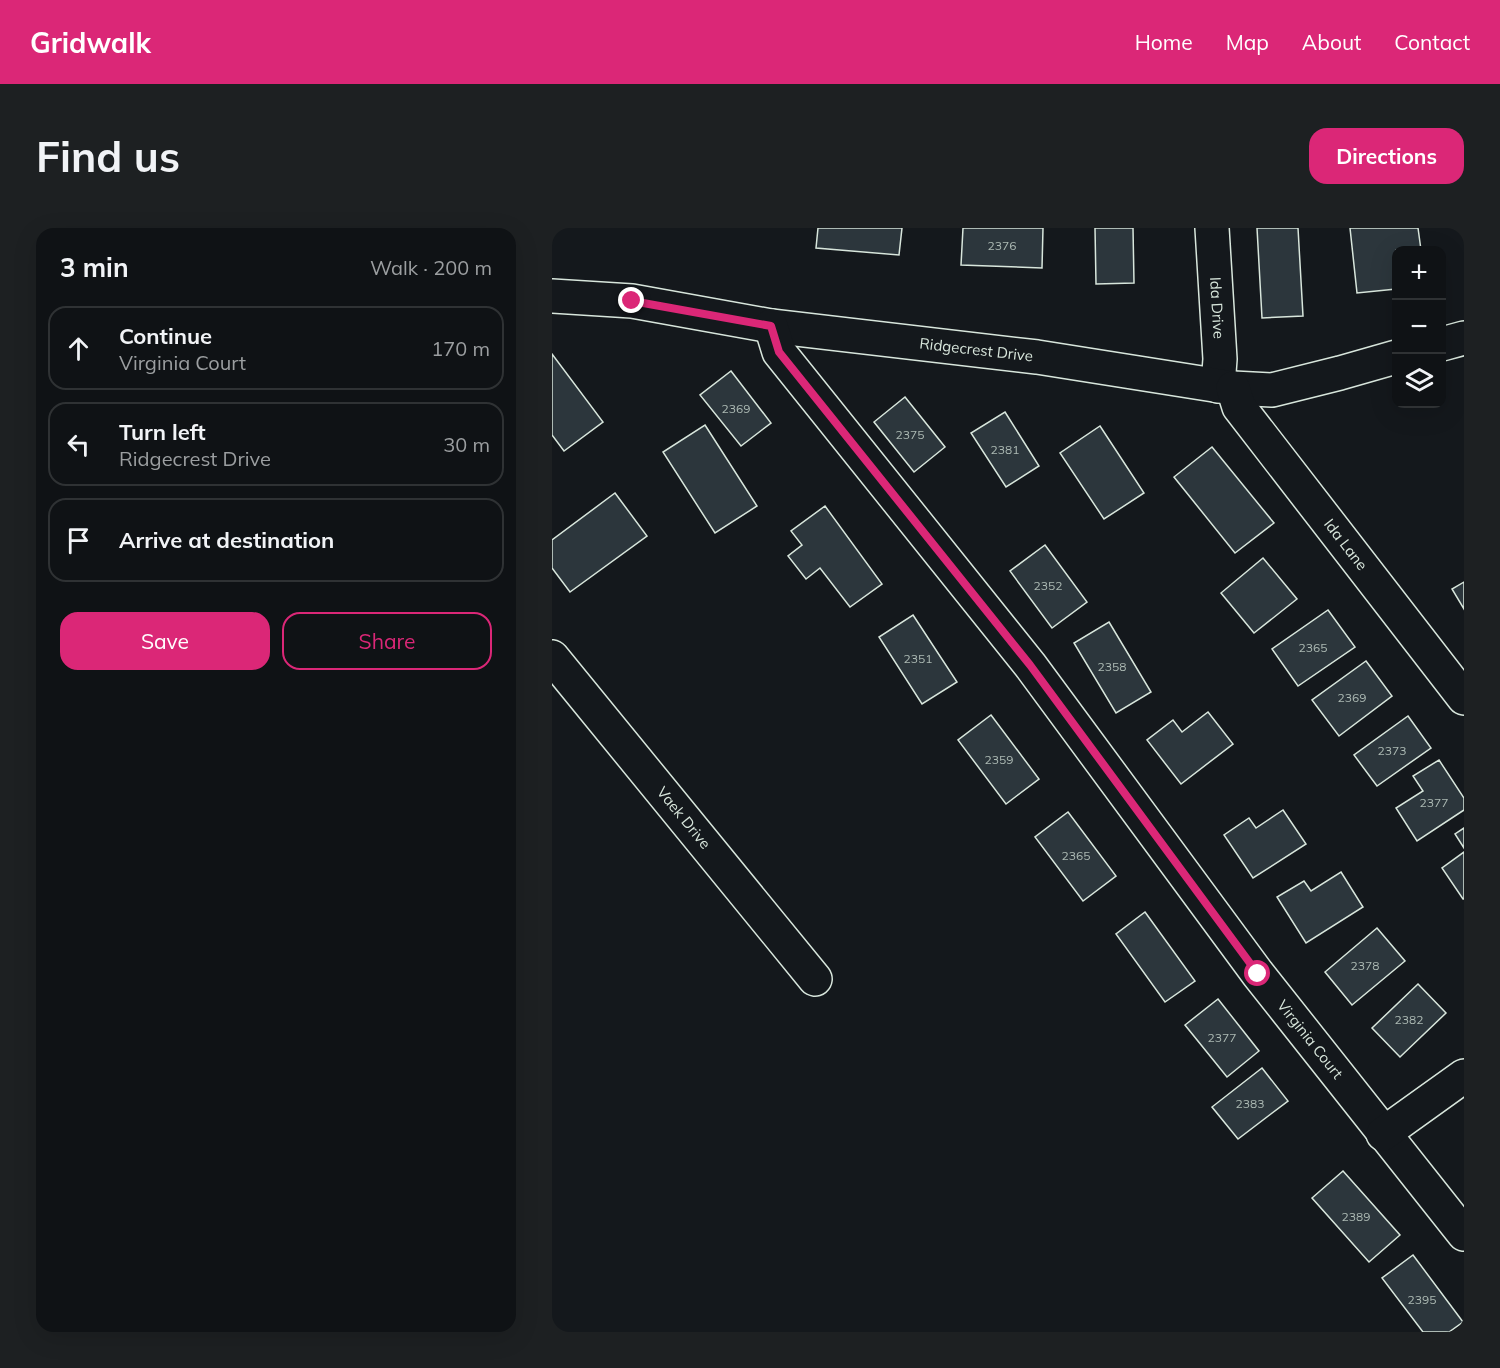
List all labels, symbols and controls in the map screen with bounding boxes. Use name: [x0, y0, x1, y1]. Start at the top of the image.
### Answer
text: Gridwalk: [30, 25, 151, 60]
text: Home: [1135, 29, 1193, 55]
text: Map: [1226, 29, 1269, 55]
text: About: [1302, 29, 1361, 55]
text: Contact: [1394, 29, 1470, 55]
button: Directions: [1309, 128, 1464, 184]
text: Find us: [36, 130, 180, 183]
house number: 2376: [988, 238, 1016, 253]
map controls: [1392, 246, 1446, 408]
button: +: [1392, 246, 1446, 300]
text: 3 min: [60, 251, 129, 284]
text: Walk · 200 m: [370, 255, 492, 280]
street label: Ida Drive: [1206, 276, 1229, 339]
route end: [618, 287, 644, 313]
button: −: [1392, 300, 1446, 354]
text: Continue: [119, 322, 212, 350]
icon: ahead: [62, 332, 95, 365]
street label: Ridgecrest Drive: [919, 333, 1034, 365]
text: 170 m: [431, 336, 490, 361]
text: Virginia Court: [119, 350, 246, 375]
button: layers: [1392, 354, 1446, 408]
house number: 2369: [722, 401, 750, 416]
text: Turn left: [119, 418, 206, 446]
house number: 2375: [896, 427, 924, 442]
icon: left: [62, 428, 95, 461]
text: 30 m: [443, 432, 490, 457]
house number: 2381: [991, 442, 1019, 457]
text: Ridgecrest Drive: [119, 446, 271, 471]
street label: Ida Lane: [1320, 515, 1372, 574]
icon: arrive: [62, 524, 95, 557]
text: Arrive at destination: [119, 526, 334, 554]
house number: 2352: [1034, 578, 1062, 593]
button: Save: [60, 612, 270, 670]
button: Share: [282, 612, 492, 670]
house number: 2365: [1299, 640, 1327, 655]
house number: 2351: [904, 651, 932, 666]
house number: 2358: [1098, 659, 1126, 674]
house number: 2369: [1338, 690, 1366, 705]
house number: 2373: [1378, 743, 1406, 758]
house number: 2359: [985, 752, 1013, 767]
street label: Vaek Drive: [653, 783, 715, 853]
house number: 2377: [1420, 795, 1448, 810]
house number: 2365: [1062, 848, 1090, 863]
house number: 2378: [1351, 958, 1379, 973]
route start: [1244, 960, 1270, 986]
street label: Virginia Court: [1273, 996, 1347, 1083]
house number: 2382: [1395, 1012, 1423, 1027]
house number: 2377: [1208, 1030, 1236, 1045]
house number: 2383: [1236, 1096, 1264, 1111]
house number: 2389: [1342, 1209, 1370, 1224]
house number: 2395: [1408, 1292, 1436, 1307]

